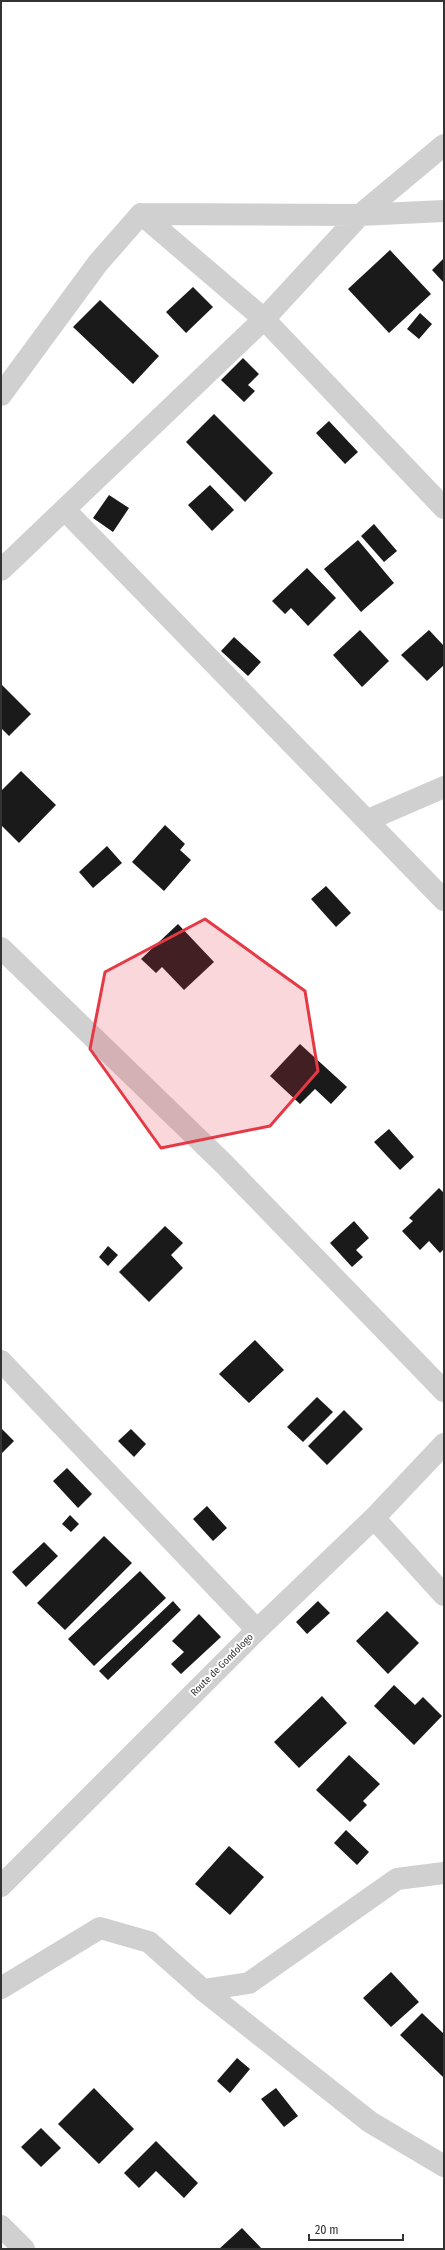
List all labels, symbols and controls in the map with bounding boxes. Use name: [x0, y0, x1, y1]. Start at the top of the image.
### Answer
street label: Route de Gondologo: [188, 1631, 256, 1699]
scale bar: [309, 2216, 403, 2242]
text: 20 m: [315, 2223, 339, 2237]

